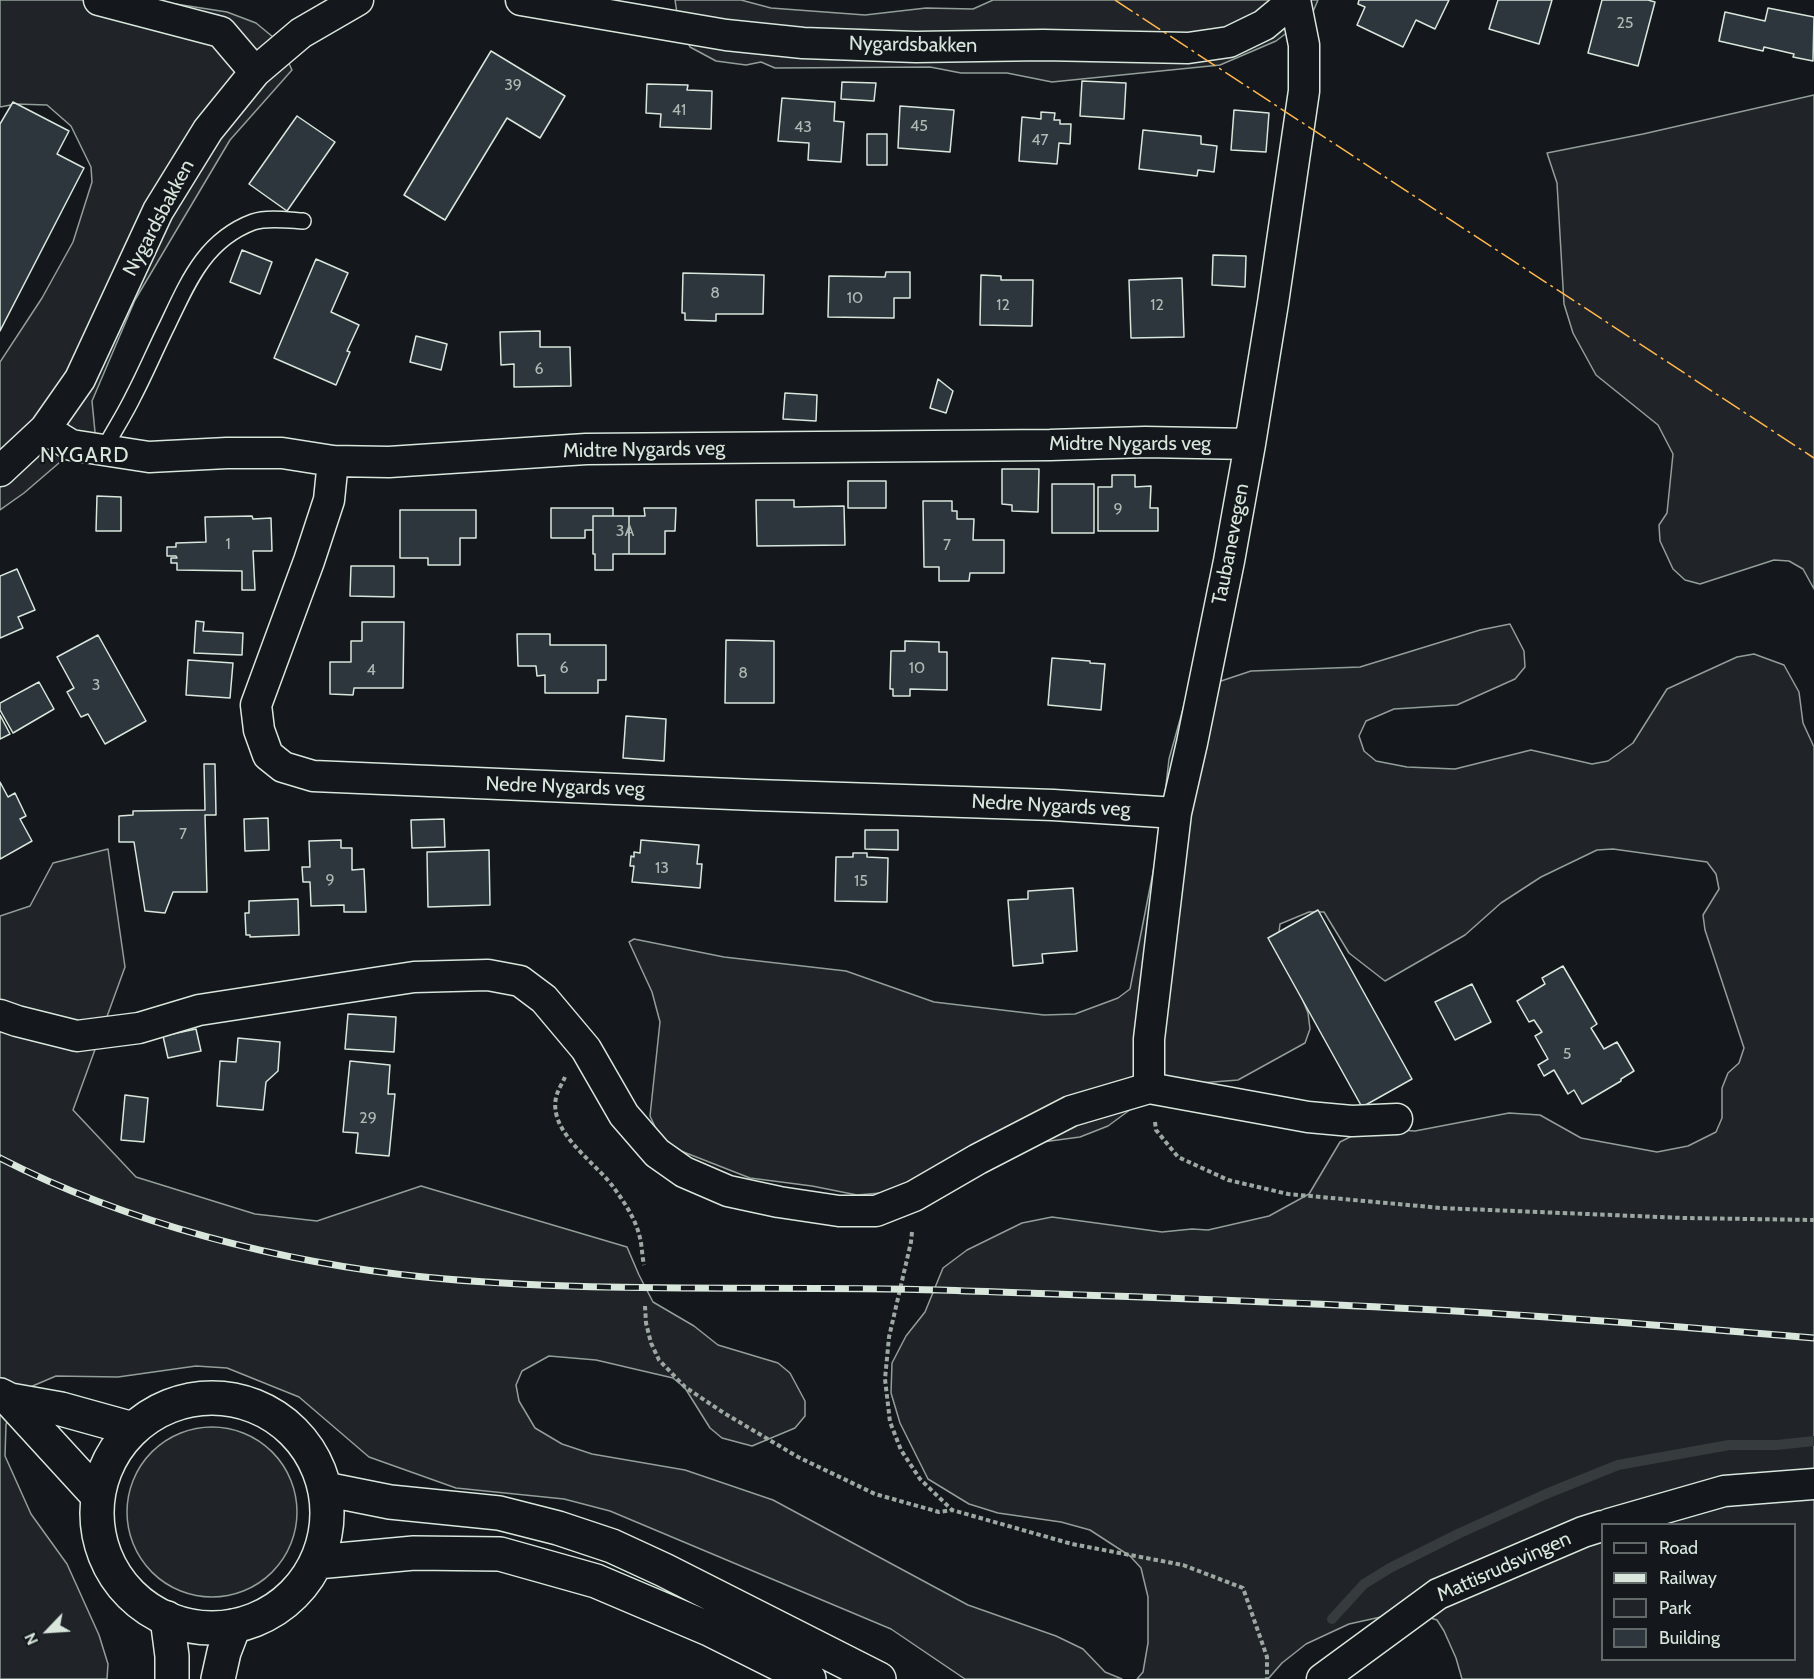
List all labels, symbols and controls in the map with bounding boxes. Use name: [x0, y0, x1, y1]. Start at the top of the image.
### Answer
house number: 25: [1616, 13, 1634, 33]
street label: Nygardsbakken: [849, 32, 977, 58]
house number: 39: [504, 75, 522, 95]
house number: 41: [672, 100, 686, 120]
house number: 45: [910, 116, 928, 136]
house number: 43: [794, 117, 812, 137]
house number: 47: [1031, 130, 1049, 150]
street label: Nygardsbakken: [118, 156, 200, 280]
house number: 8: [710, 283, 720, 303]
house number: 10: [847, 288, 863, 308]
house number: 12: [996, 295, 1010, 315]
house number: 12: [1150, 295, 1164, 315]
house number: 6: [534, 359, 544, 379]
street label: Midtre Nygards veg: [1049, 432, 1211, 456]
street label: Midtre Nygards veg: [563, 437, 725, 463]
district label: NYGARD: [40, 443, 130, 469]
street label: Taubanevegen: [1208, 481, 1254, 607]
house number: 9: [1113, 499, 1123, 519]
house number: 3A: [616, 521, 634, 541]
house number: 1: [225, 534, 231, 554]
house number: 7: [943, 535, 951, 555]
house number: 6: [559, 658, 569, 678]
house number: 10: [909, 658, 925, 678]
house number: 4: [366, 660, 376, 680]
house number: 8: [738, 663, 748, 683]
house number: 3: [92, 675, 100, 695]
street label: Nedre Nygards veg: [485, 772, 645, 802]
street label: Nedre Nygards veg: [971, 790, 1131, 822]
house number: 7: [179, 824, 187, 844]
house number: 13: [655, 858, 669, 878]
house number: 9: [325, 870, 335, 890]
house number: 15: [854, 871, 868, 891]
house number: 5: [1563, 1044, 1571, 1064]
house number: 29: [359, 1108, 377, 1128]
legend: [1601, 1523, 1796, 1661]
street label: Mattisrudsvingen: [1433, 1527, 1575, 1607]
text: Road: [1659, 1537, 1698, 1559]
text: Railway: [1659, 1567, 1717, 1589]
text: Park: [1659, 1597, 1691, 1619]
north arrow: [18, 1601, 78, 1661]
text: Building: [1659, 1627, 1720, 1649]
text: N: [20, 1630, 42, 1648]

